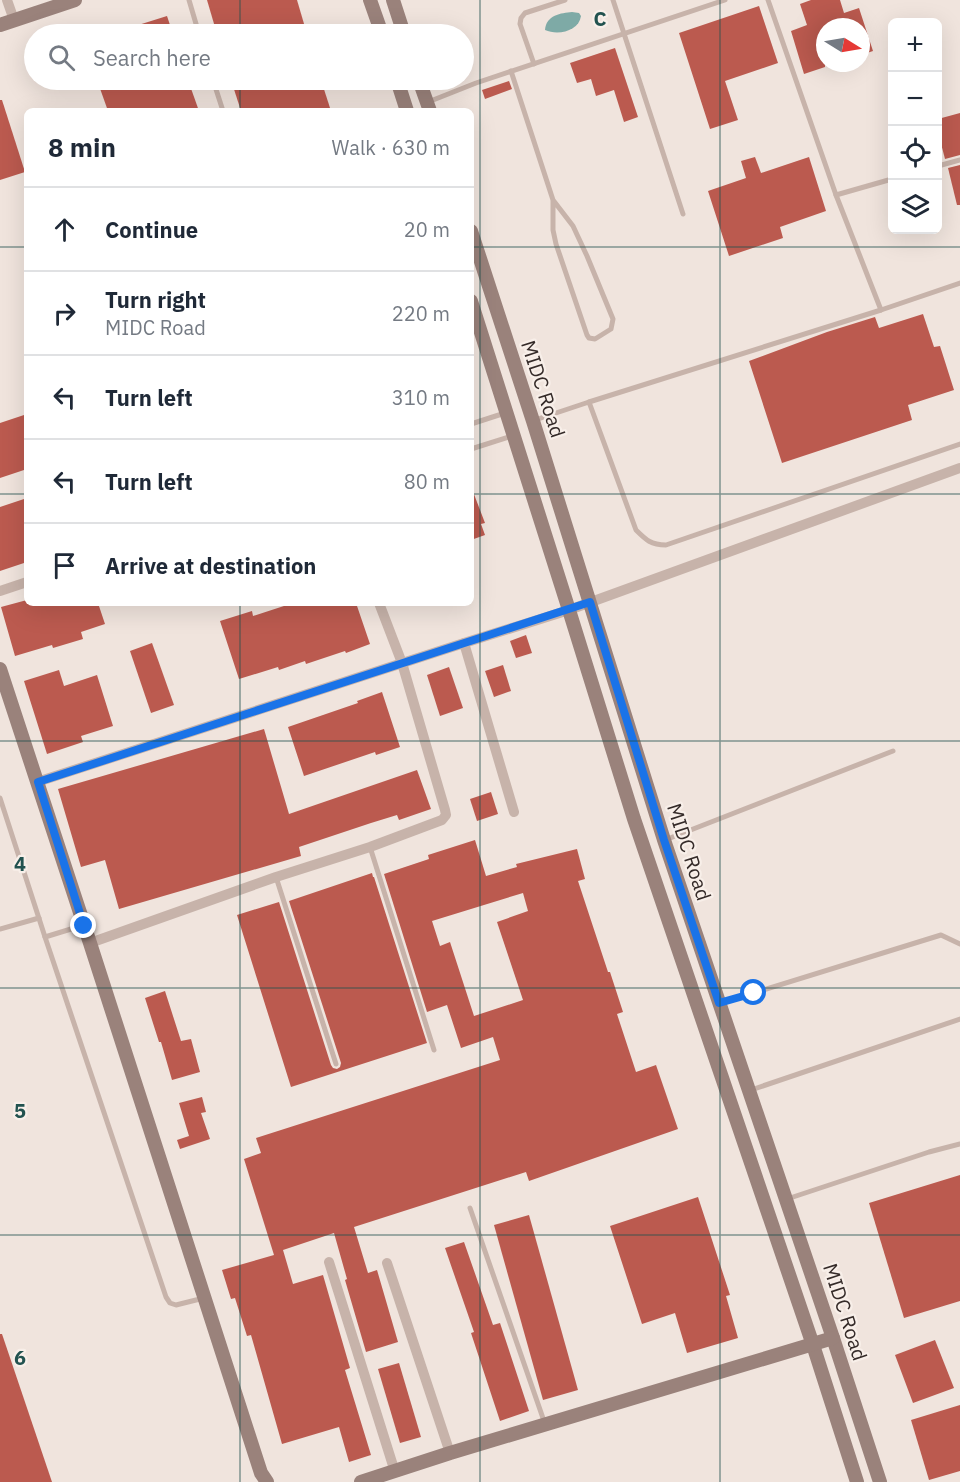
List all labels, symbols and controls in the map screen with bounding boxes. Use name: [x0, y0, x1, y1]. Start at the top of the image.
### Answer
text: C: [593, 5, 607, 32]
north arrow: [816, 18, 870, 72]
map controls: [888, 18, 942, 234]
button: +: [888, 18, 942, 72]
search box: [24, 24, 474, 90]
icon: search: [45, 41, 78, 74]
text: Search here: [93, 43, 211, 72]
button: −: [888, 72, 942, 126]
button: locate: [888, 126, 942, 180]
text: 8 min: [48, 130, 116, 164]
text: Walk · 630 m: [332, 134, 450, 161]
button: layers: [888, 180, 942, 234]
icon: ahead: [48, 213, 81, 246]
text: Continue: [105, 215, 198, 244]
text: 20 m: [404, 216, 450, 243]
text: Turn right: [105, 285, 206, 314]
icon: right: [48, 297, 81, 330]
text: 220 m: [392, 300, 450, 327]
text: MIDC Road: [105, 314, 206, 341]
street label: MIDC Road: [515, 337, 572, 441]
icon: left: [48, 381, 81, 414]
text: Turn left: [105, 383, 193, 412]
text: 310 m: [392, 384, 450, 411]
icon: left: [48, 465, 81, 498]
text: Turn left: [105, 467, 193, 496]
text: 80 m: [404, 468, 450, 495]
icon: arrive: [48, 549, 81, 582]
text: Arrive at destination: [105, 551, 316, 580]
street label: MIDC Road: [661, 800, 718, 904]
text: 4: [14, 850, 26, 877]
route end: [70, 912, 96, 938]
route start: [740, 979, 766, 1005]
text: 5: [14, 1097, 26, 1124]
street label: MIDC Road: [817, 1260, 874, 1364]
text: 6: [14, 1344, 26, 1371]

